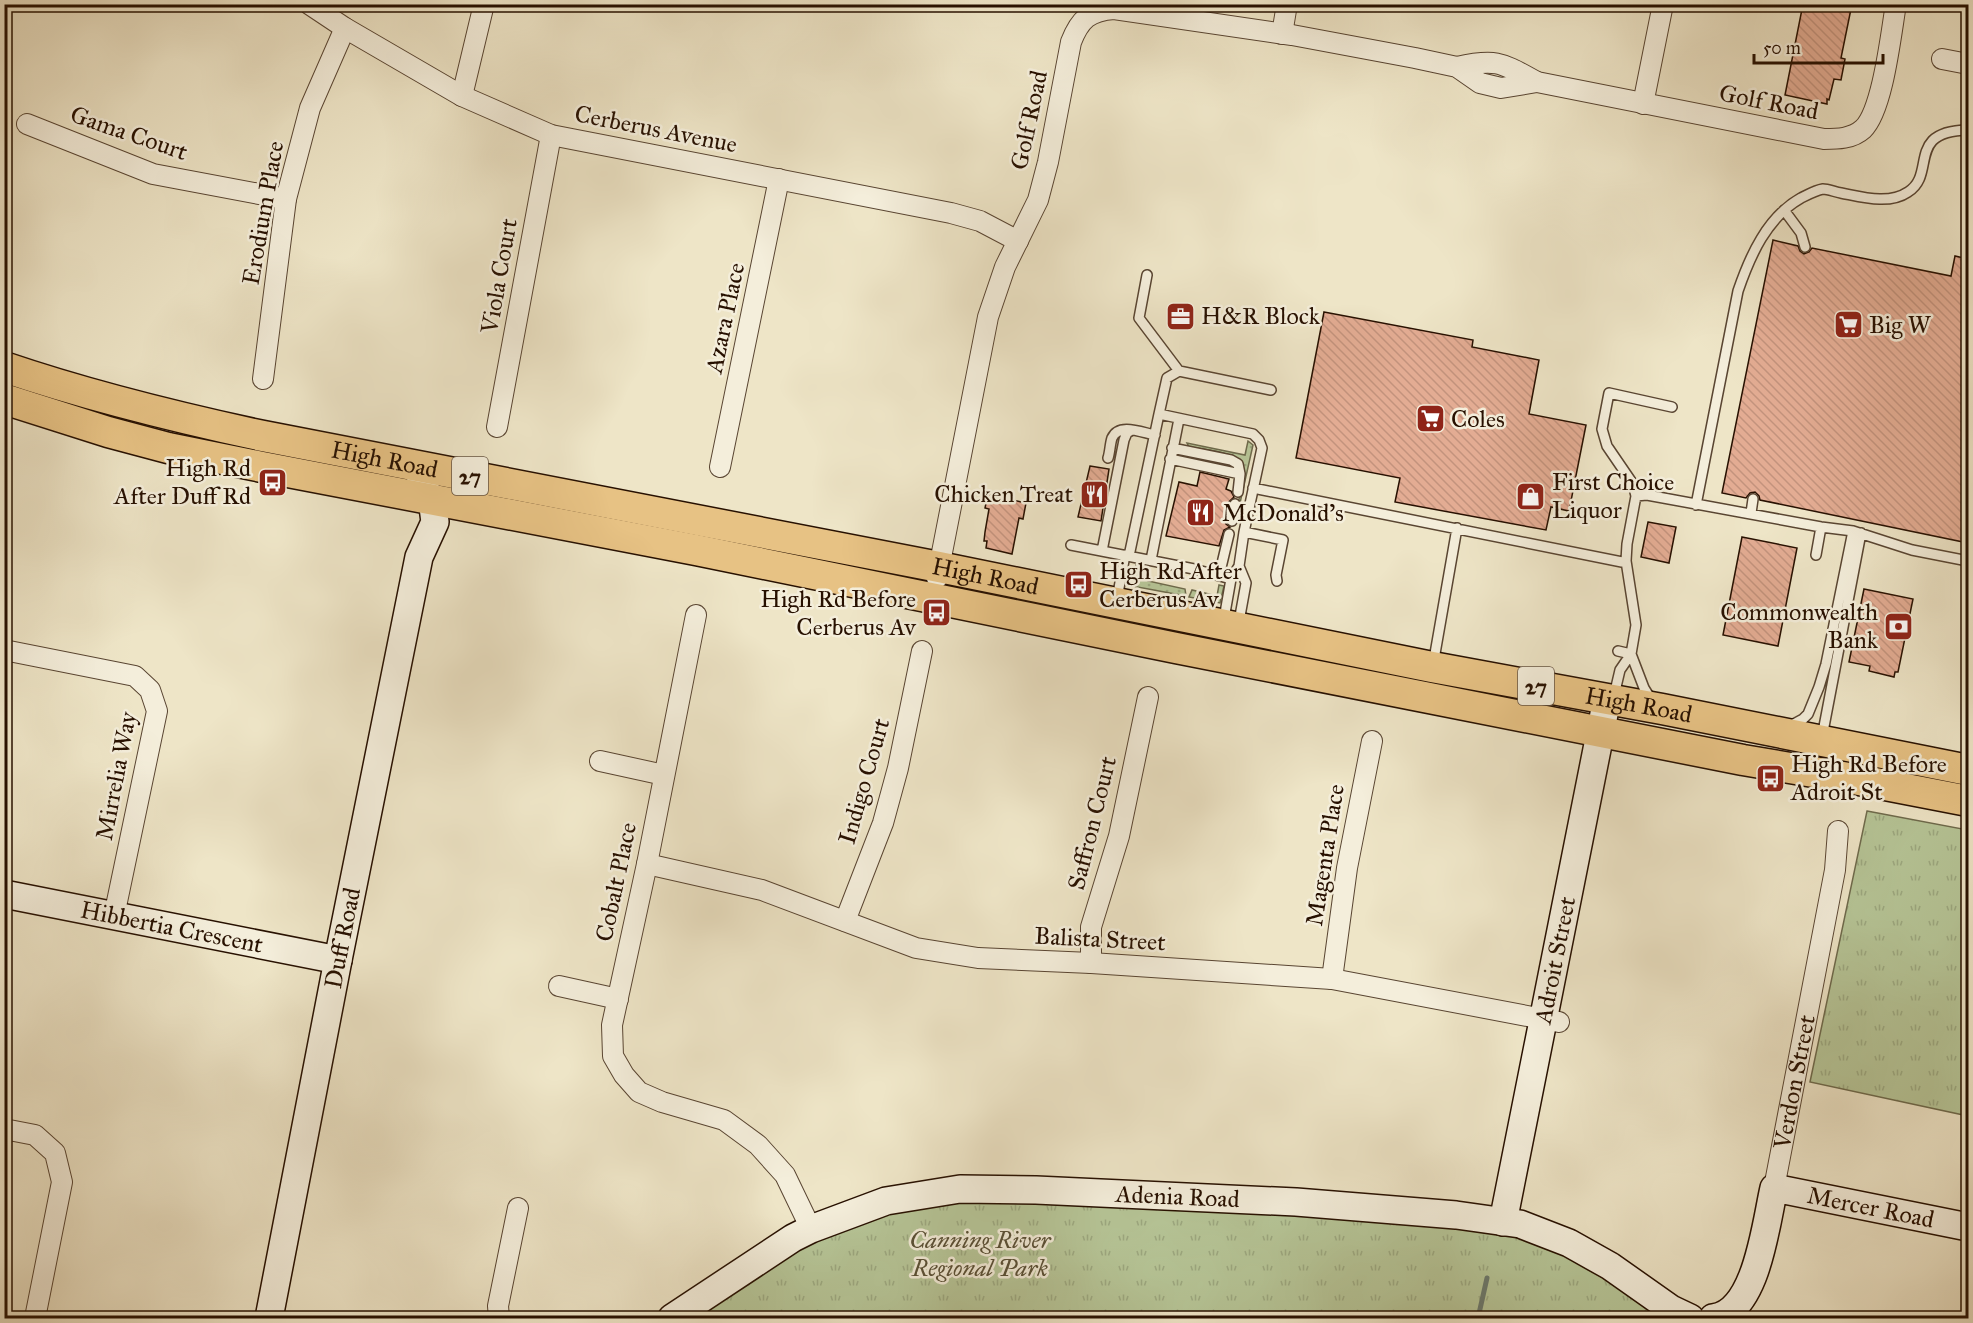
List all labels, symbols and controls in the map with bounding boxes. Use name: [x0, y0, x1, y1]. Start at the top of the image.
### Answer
scale bar: [1754, 27, 1883, 65]
text: 50 m: [1763, 37, 1801, 59]
street label: Golf Road: [1004, 68, 1054, 172]
street label: Golf Road: [1717, 78, 1821, 126]
street label: Gama Court: [66, 99, 192, 167]
street label: Cerberus Avenue: [572, 99, 740, 159]
street label: Erodium Place: [236, 139, 290, 287]
street label: Viola Court: [474, 216, 524, 337]
street label: Azara Place: [698, 260, 751, 377]
office icon: H&R Block: [1164, 300, 1196, 332]
place label: H&R Block: [1201, 301, 1321, 331]
supermarket icon: Big W: [1832, 309, 1864, 341]
place label: Big W: [1869, 310, 1932, 340]
supermarket icon: Coles: [1414, 403, 1446, 435]
place label: Coles: [1451, 404, 1505, 434]
street label: High Road: [329, 435, 441, 485]
place label: High Rd After Duff Rd: [113, 453, 251, 511]
road number: 27: [452, 457, 488, 495]
bus stop icon: High Rd After Duff Rd: [256, 466, 288, 498]
place label: First Choice Liquor: [1552, 467, 1674, 525]
restaurant icon: Chicken Treat: [1078, 478, 1110, 510]
place label: Chicken Treat: [934, 479, 1074, 509]
shop icon: First Choice Liquor: [1515, 480, 1547, 512]
restaurant icon: McDonald's: [1185, 497, 1217, 529]
place label: McDonald's: [1222, 498, 1344, 528]
street label: High Road: [929, 551, 1041, 602]
place label: High Rd After Cerberus Av: [1099, 556, 1242, 614]
bus stop icon: High Rd After Cerberus Av: [1062, 569, 1094, 601]
place label: High Rd Before Cerberus Av: [760, 584, 917, 642]
bus stop icon: High Rd Before Cerberus Av: [921, 597, 953, 629]
place label: Commonwealth Bank: [1720, 597, 1879, 655]
bank icon: Commonwealth Bank: [1883, 610, 1915, 642]
road number: 27: [1518, 667, 1554, 705]
street label: High Road: [1583, 680, 1695, 730]
street label: Mirrelia Way: [89, 708, 143, 843]
street label: Indigo Court: [832, 714, 896, 847]
place label: High Rd Before Adroit St: [1790, 749, 1947, 807]
street label: Saffron Court: [1061, 753, 1123, 893]
bus stop icon: High Rd Before Adroit St: [1754, 762, 1786, 794]
street label: Magenta Place: [1299, 782, 1351, 928]
street label: Cobalt Place: [589, 820, 643, 944]
street label: Duff Road: [318, 885, 367, 991]
street label: Adroit Street: [1528, 893, 1582, 1027]
street label: Hibbertia Crescent: [78, 894, 266, 960]
street label: Balista Street: [1034, 921, 1167, 957]
street label: Verdon Street: [1767, 1012, 1822, 1153]
street label: Adenia Road: [1114, 1179, 1240, 1214]
street label: Mercer Road: [1805, 1180, 1937, 1235]
park label: Canning River Regional Park: [910, 1225, 1052, 1283]

